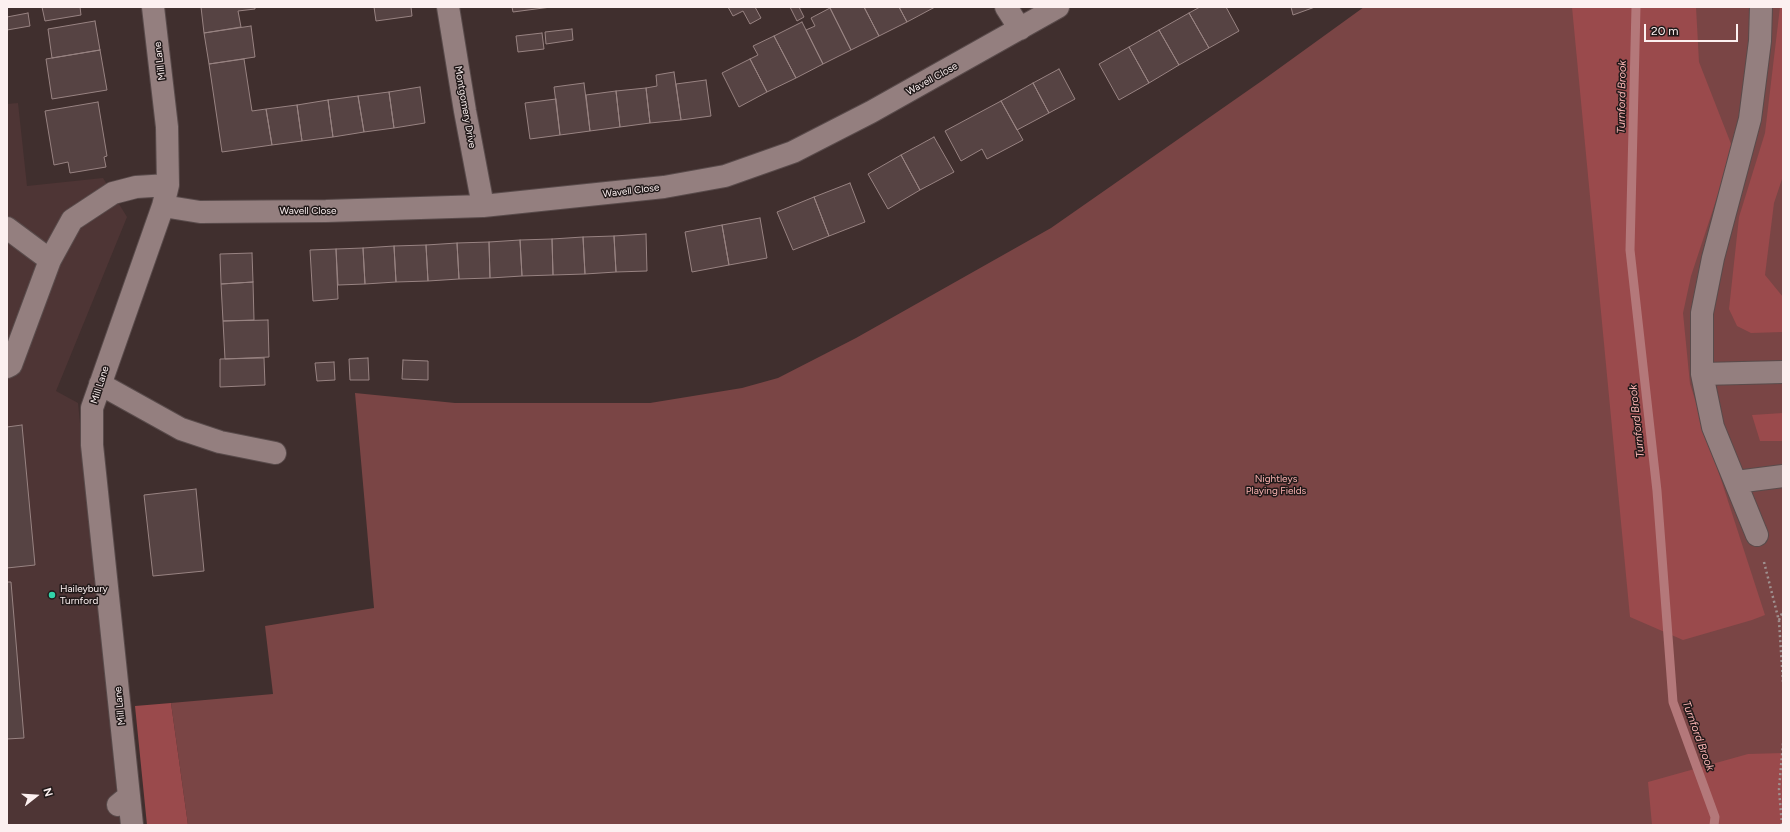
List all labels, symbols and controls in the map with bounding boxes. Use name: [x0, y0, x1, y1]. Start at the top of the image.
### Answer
scale bar: [1646, 16, 1740, 42]
text: 20 m: [1651, 24, 1679, 38]
street label: Mill Lane: [152, 41, 168, 81]
street label: Wavell Close: [904, 60, 960, 98]
water label: Turnford Brook: [1615, 60, 1629, 134]
street label: Montgomery Drive: [452, 65, 478, 149]
street label: Wavell Close: [602, 182, 660, 200]
street label: Wavell Close: [280, 205, 336, 217]
street label: Mill Lane: [88, 365, 112, 405]
water label: Turnford Brook: [1627, 384, 1647, 458]
park label: Nightleys Playing Fields: [1246, 473, 1306, 496]
place label: Haileybury Turnford: [60, 583, 108, 606]
marker: Haileybury Turnford: [47, 590, 57, 600]
street label: Mill Lane: [112, 686, 128, 726]
water label: Turnford Brook: [1679, 699, 1717, 773]
north arrow: [16, 776, 56, 816]
text: N: [40, 786, 55, 798]

